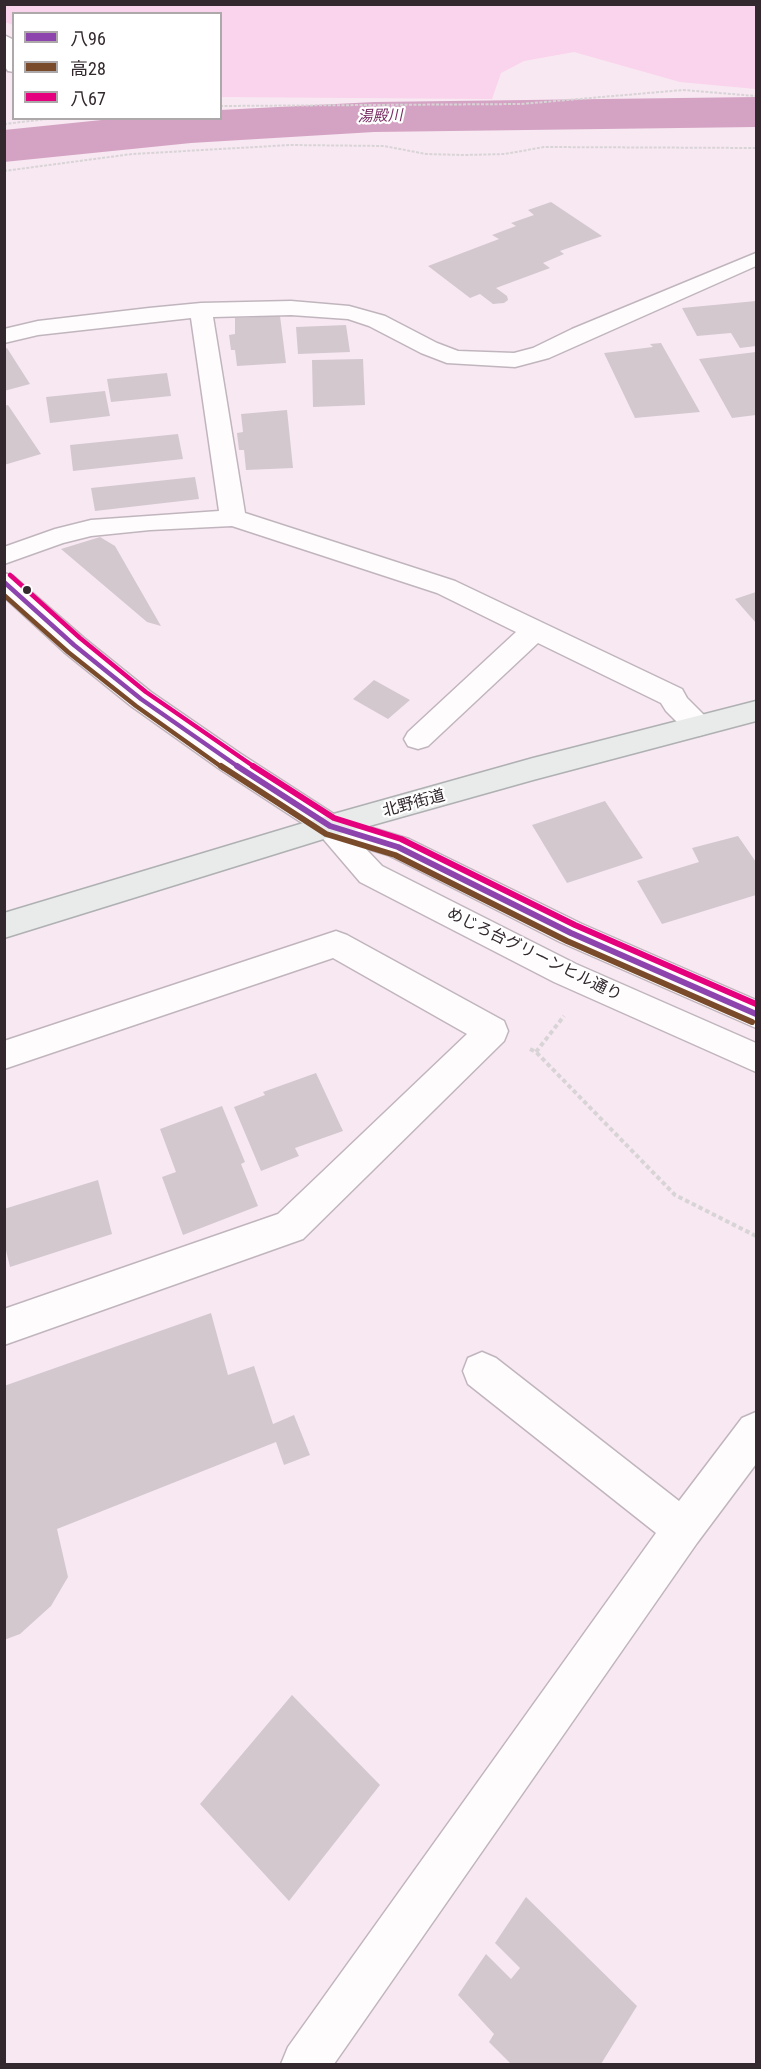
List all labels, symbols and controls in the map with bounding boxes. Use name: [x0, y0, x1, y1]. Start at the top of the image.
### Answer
legend: [12, 12, 222, 120]
text: 八96: [70, 28, 106, 49]
text: 高28: [70, 58, 106, 79]
text: 八67: [70, 88, 106, 109]
water label: 湯殿川: [357, 107, 403, 127]
unlabelled marker: [21, 584, 33, 596]
street label: 北野街道: [381, 786, 447, 822]
street label: めじろ台グリーンヒル通り: [444, 904, 624, 1006]

